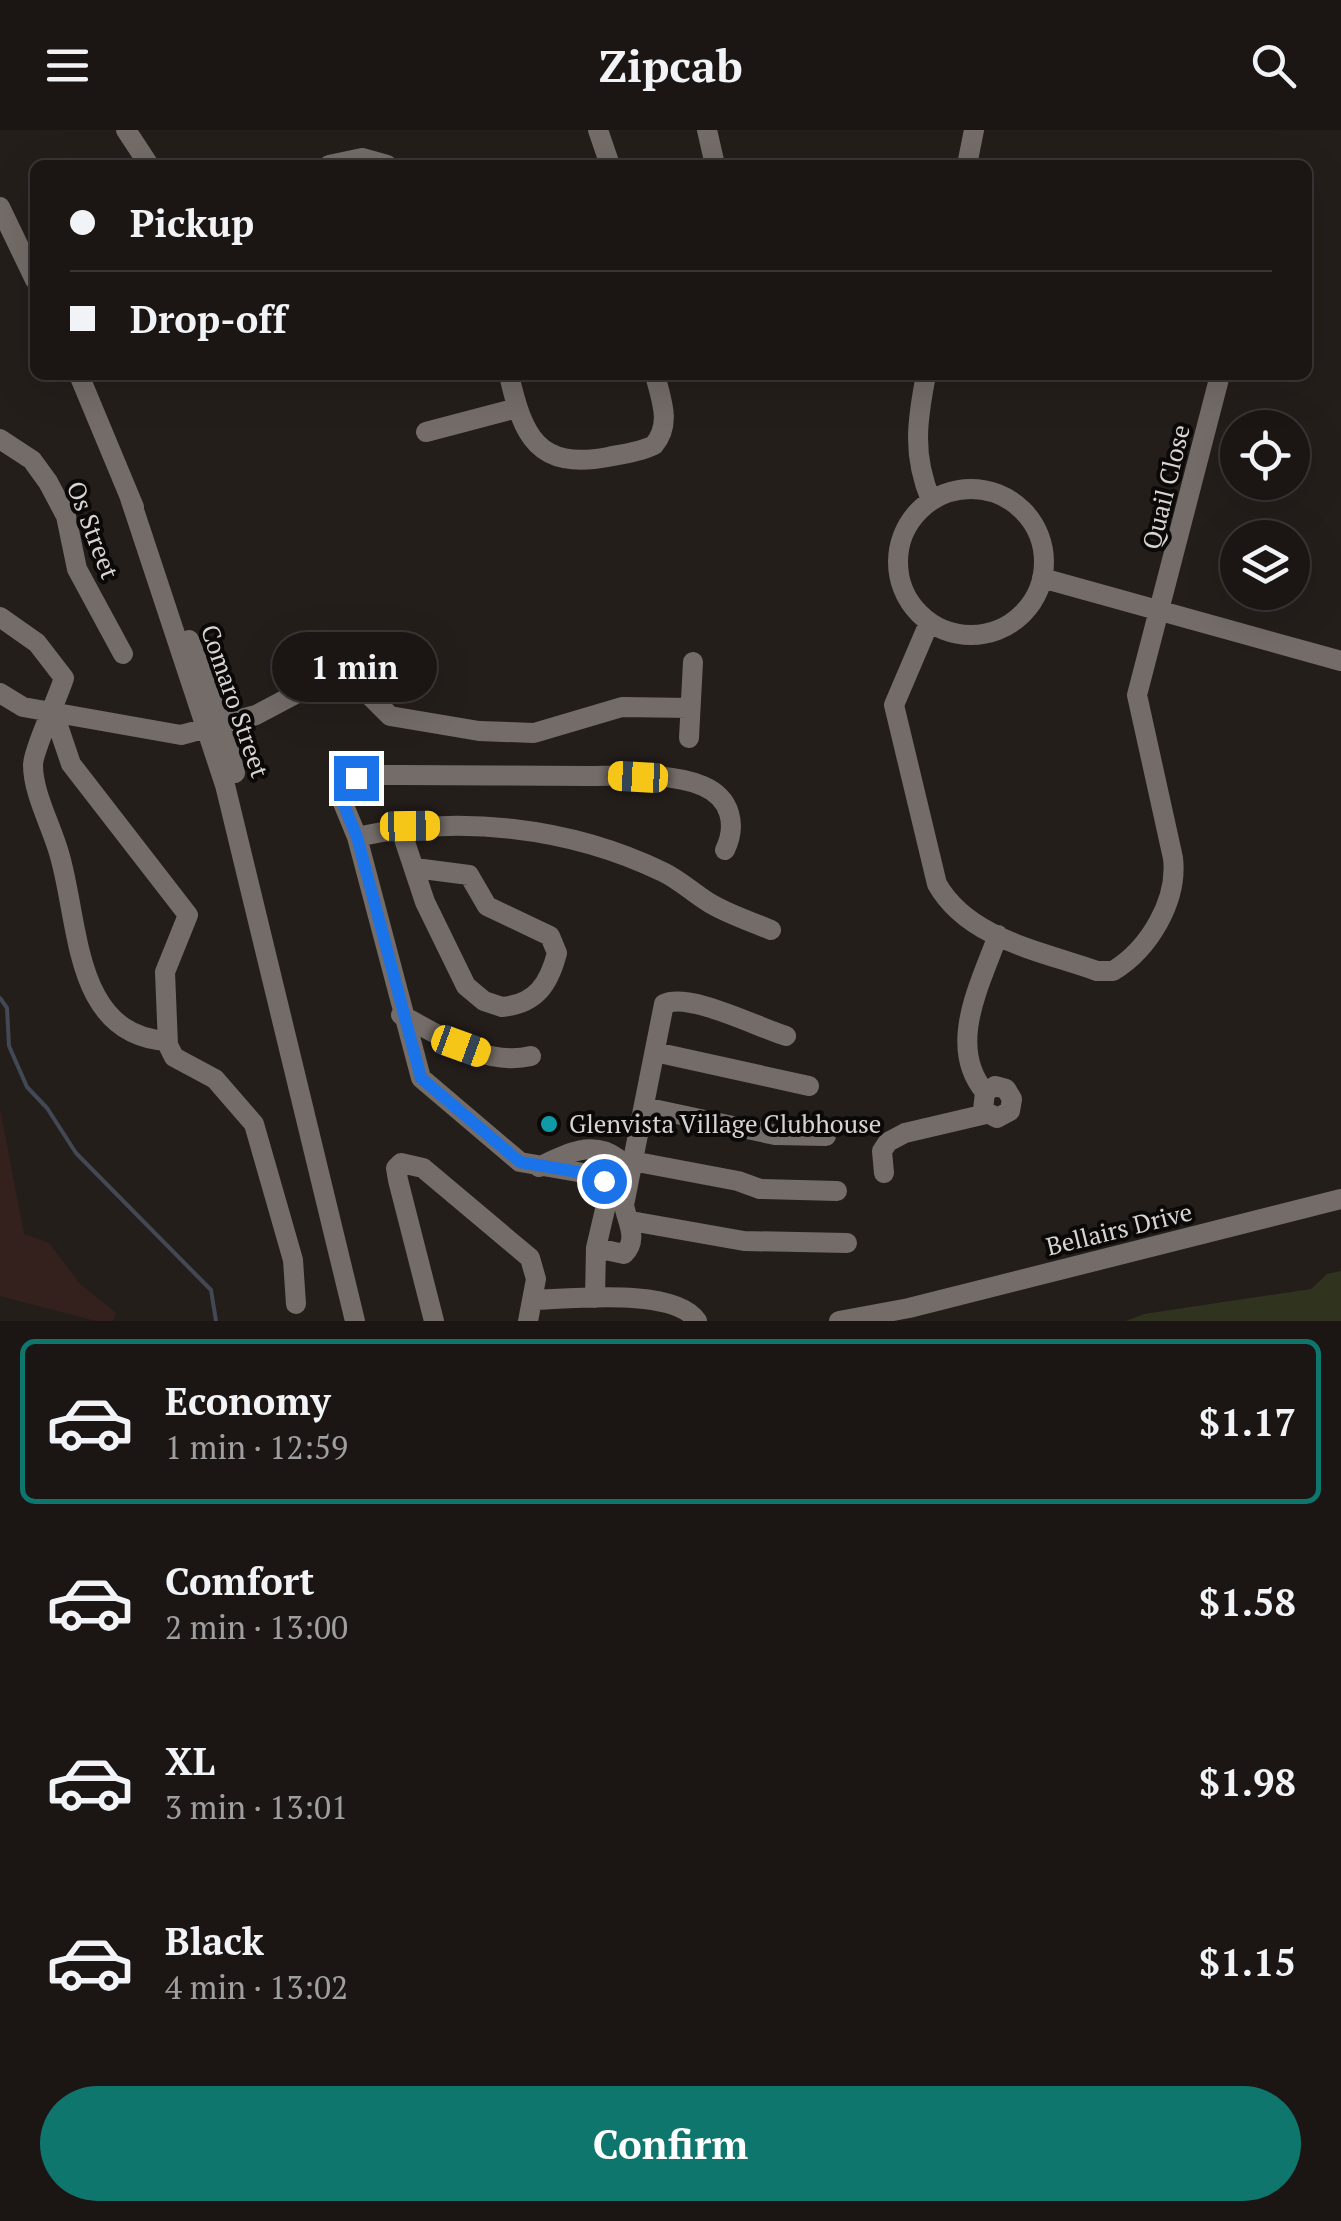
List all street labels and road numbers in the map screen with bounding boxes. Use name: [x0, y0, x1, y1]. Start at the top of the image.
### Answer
street label: Quail Close: [1134, 421, 1197, 553]
street label: Os Street: [60, 476, 127, 583]
street label: Comaro Street: [194, 620, 277, 782]
street label: Bellairs Drive: [1042, 1194, 1195, 1263]

